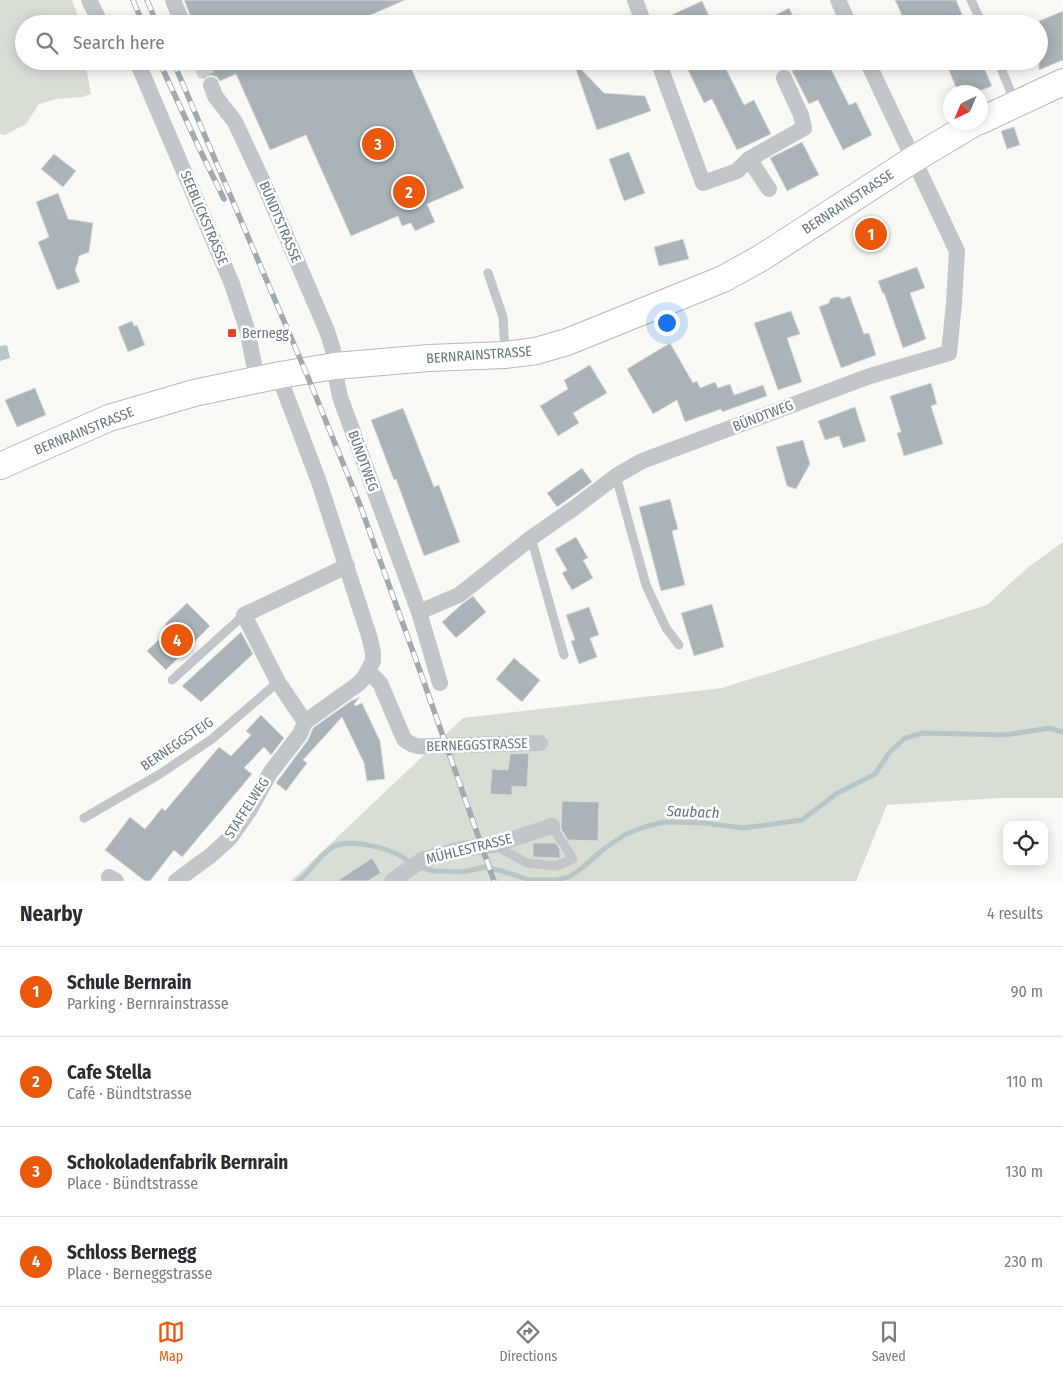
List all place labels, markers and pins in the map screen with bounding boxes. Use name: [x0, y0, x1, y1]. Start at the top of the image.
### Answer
pin: 3: [362, 125, 394, 163]
pin: 2: [393, 173, 425, 211]
pin: 1: [855, 215, 887, 253]
place label: Bernegg: [242, 325, 289, 342]
marker: Bernegg: [226, 327, 238, 339]
pin: 4: [161, 621, 193, 659]

